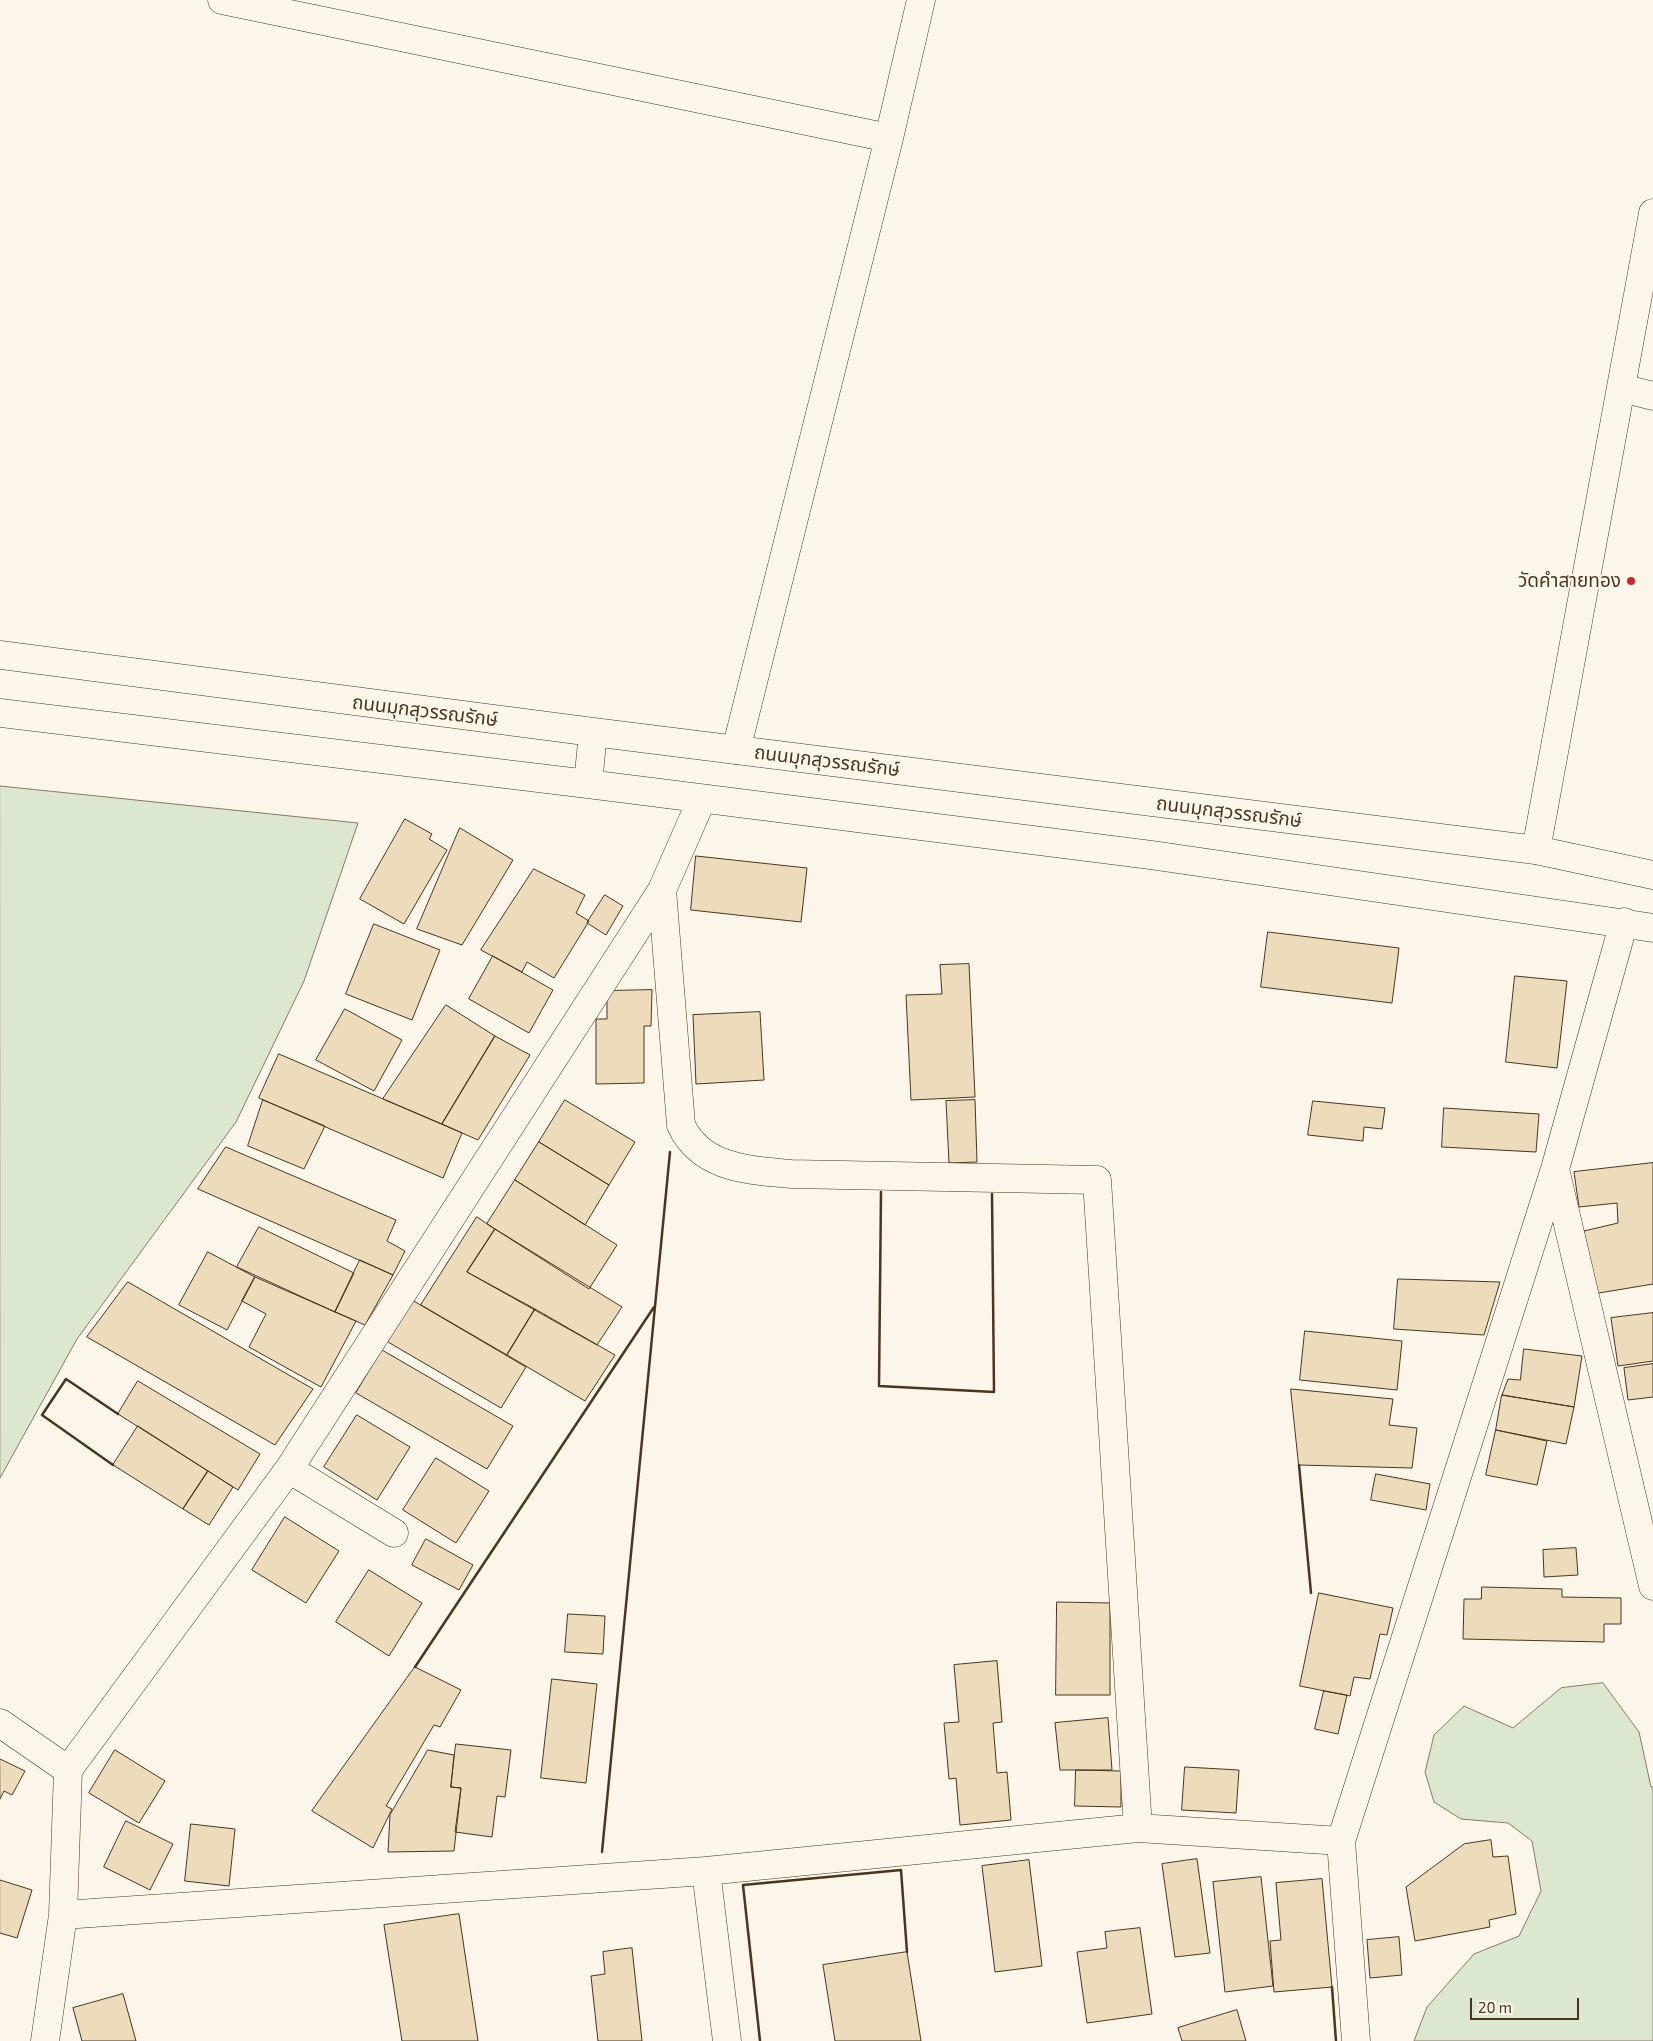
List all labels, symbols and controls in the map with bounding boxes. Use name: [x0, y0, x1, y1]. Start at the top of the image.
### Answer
place label: วัดคำสายทอง: [1518, 570, 1621, 592]
marker: วัดคำสายทอง: [1625, 575, 1637, 587]
street label: ถนนมุกสุวรรณรักษ์: [351, 691, 499, 731]
street label: ถนนมุกสุวรรณรักษ์: [753, 741, 901, 781]
street label: ถนนมุกสุวรรณรักษ์: [1155, 792, 1303, 832]
scale bar: [1473, 1988, 1582, 2020]
text: 20 m: [1478, 1998, 1512, 2016]

